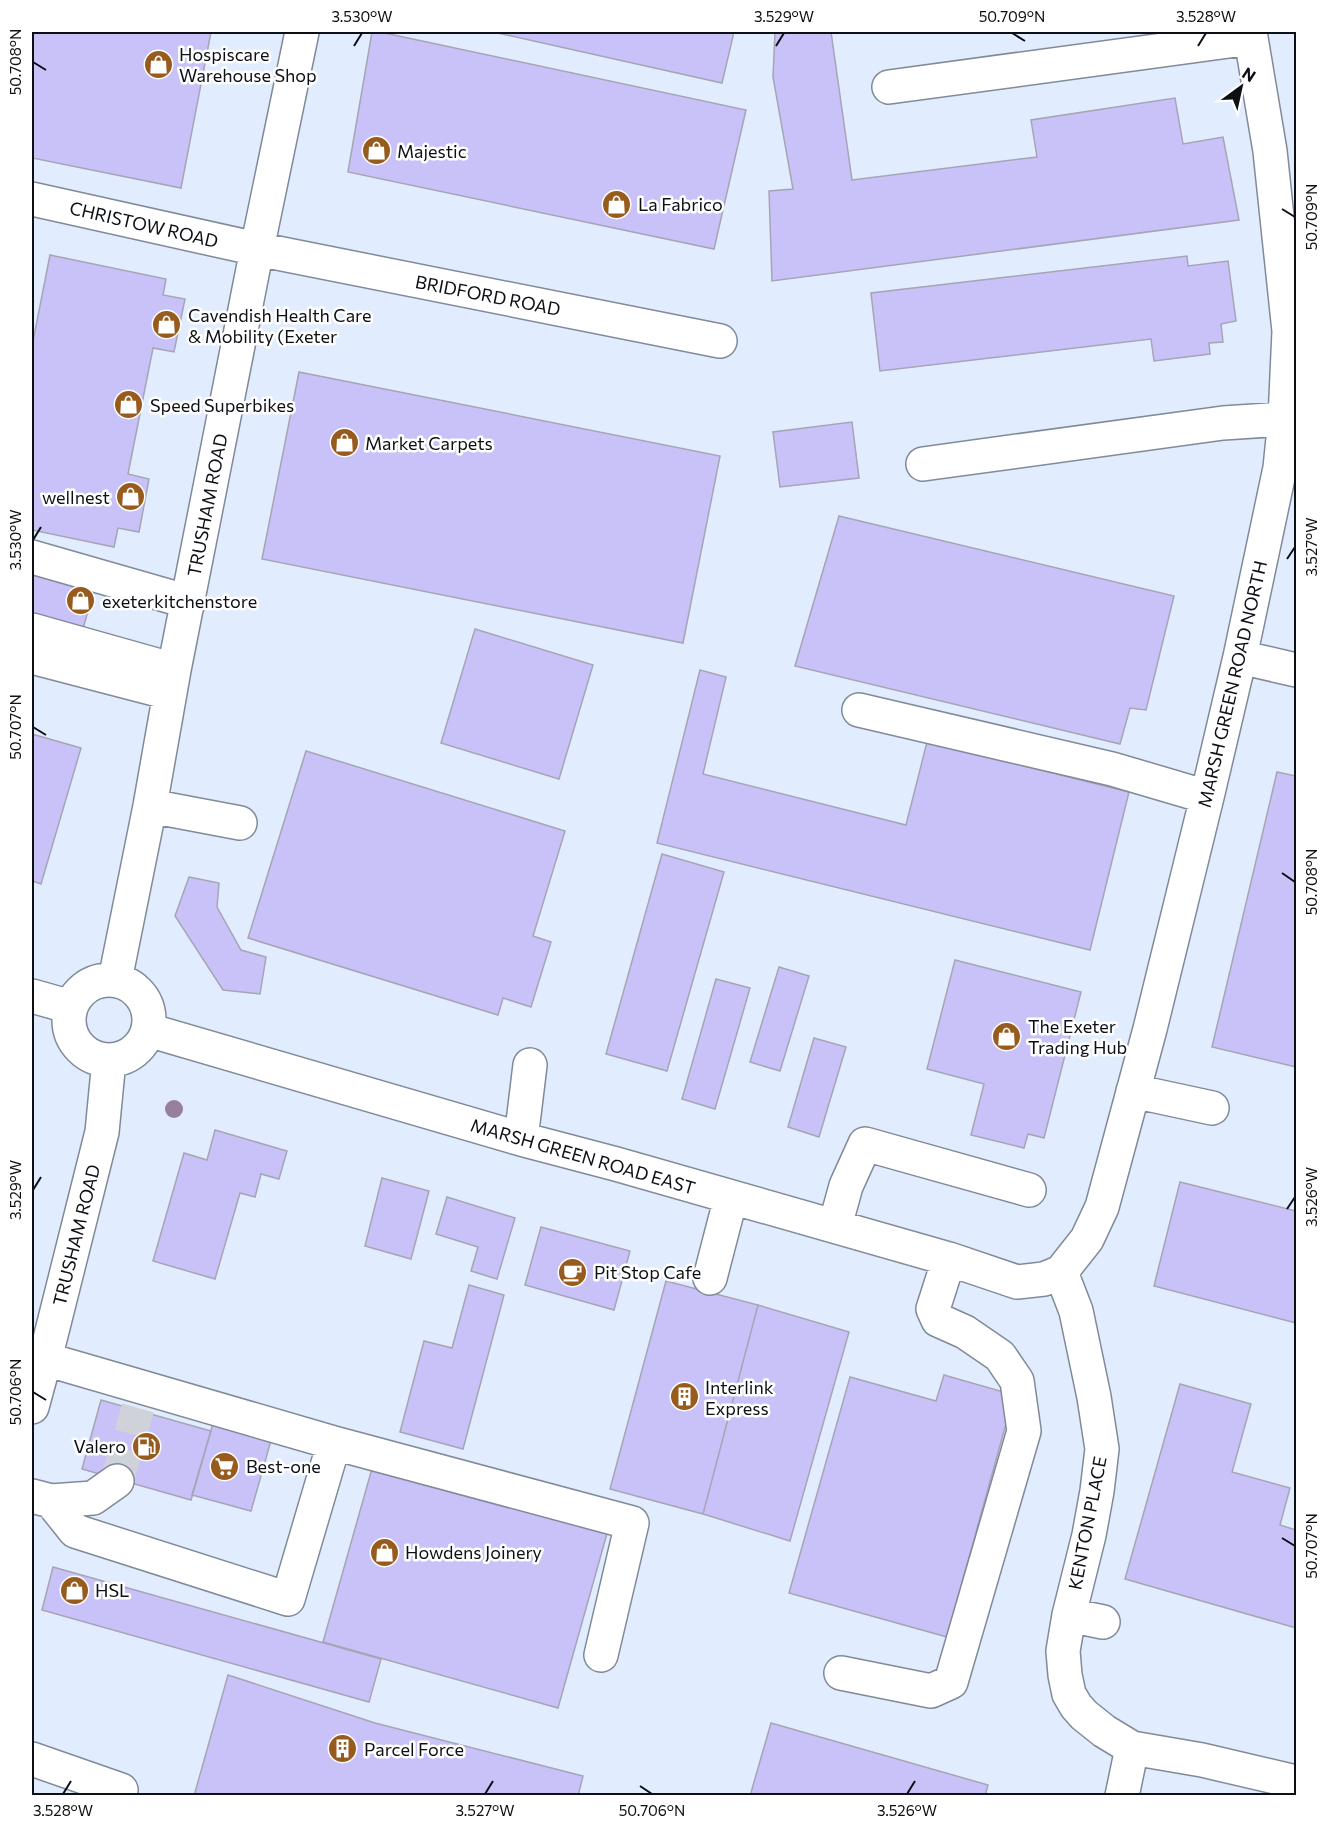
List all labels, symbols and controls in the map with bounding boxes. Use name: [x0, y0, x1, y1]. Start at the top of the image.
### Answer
text: 3.530°W: [331, 7, 393, 25]
text: 3.529°W: [754, 7, 814, 25]
text: 50.709°N: [979, 7, 1045, 25]
text: 3.528°W: [1176, 7, 1236, 25]
text: 50.708°N: [6, 29, 24, 95]
place label: Hospiscare Warehouse Shop: [179, 43, 317, 86]
shop icon: Hospiscare Warehouse Shop: [142, 48, 174, 80]
north arrow: [1211, 57, 1271, 117]
text: N: [1239, 63, 1260, 85]
shop icon: Majestic: [360, 135, 392, 167]
place label: Majestic: [397, 140, 467, 162]
text: 50.709°N: [1302, 184, 1320, 250]
shop icon: La Fabrico: [601, 188, 633, 220]
place label: La Fabrico: [638, 193, 723, 215]
street label: CHRISTOW ROAD: [67, 196, 221, 252]
street label: BRIDFORD ROAD: [414, 270, 562, 320]
place label: Cavendish Health Care & Mobility (Exeter: [188, 304, 371, 347]
shop icon: Cavendish Health Care & Mobility (Exeter: [151, 309, 183, 341]
shop icon: Speed Superbikes: [113, 389, 145, 421]
place label: Speed Superbikes: [150, 394, 294, 416]
shop icon: Market Carpets: [328, 427, 360, 459]
street label: TRUSHAM ROAD: [182, 432, 232, 578]
place label: Market Carpets: [365, 432, 493, 454]
shop icon: wellnest: [115, 481, 147, 513]
place label: wellnest: [42, 486, 110, 508]
text: 3.530°W: [6, 509, 24, 571]
text: 3.527°W: [1302, 517, 1320, 577]
street label: MARSH GREEN ROAD NORTH: [1193, 558, 1271, 810]
shop icon: exeterkitchenstore: [65, 585, 97, 617]
place label: exeterkitchenstore: [102, 590, 257, 612]
text: 50.707°N: [6, 694, 24, 760]
text: 50.708°N: [1302, 849, 1320, 915]
place label: The Exeter Trading Hub: [1028, 1015, 1127, 1058]
shop icon: The Exeter Trading Hub: [991, 1020, 1023, 1052]
street label: MARSH GREEN ROAD EAST: [468, 1113, 698, 1199]
text: 3.529°W: [6, 1160, 24, 1220]
street label: TRUSHAM ROAD: [48, 1162, 104, 1308]
text: 3.526°W: [1302, 1167, 1320, 1227]
cafe icon: Pit Stop Cafe: [557, 1256, 589, 1288]
place label: Pit Stop Cafe: [594, 1261, 701, 1283]
text: 50.706°N: [6, 1359, 24, 1425]
place label: Interlink Express: [705, 1376, 774, 1419]
building icon: Interlink Express: [668, 1381, 700, 1413]
fuel station icon: Valero: [131, 1430, 163, 1462]
place label: Valero: [73, 1435, 126, 1457]
supermarket icon: Best-one: [209, 1450, 241, 1482]
street label: KENTON PLACE: [1063, 1454, 1111, 1592]
place label: Best-one: [246, 1455, 321, 1477]
text: 50.707°N: [1302, 1513, 1320, 1579]
shop icon: Howdens Joinery: [368, 1536, 400, 1568]
place label: Howdens Joinery: [405, 1541, 542, 1563]
shop icon: HSL: [58, 1574, 90, 1606]
place label: HSL: [95, 1579, 129, 1601]
building icon: Parcel Force: [327, 1733, 359, 1765]
place label: Parcel Force: [364, 1738, 464, 1760]
text: 3.528°W: [33, 1801, 93, 1819]
text: 3.527°W: [455, 1801, 515, 1819]
text: 50.706°N: [619, 1801, 685, 1819]
text: 3.526°W: [877, 1801, 937, 1819]

